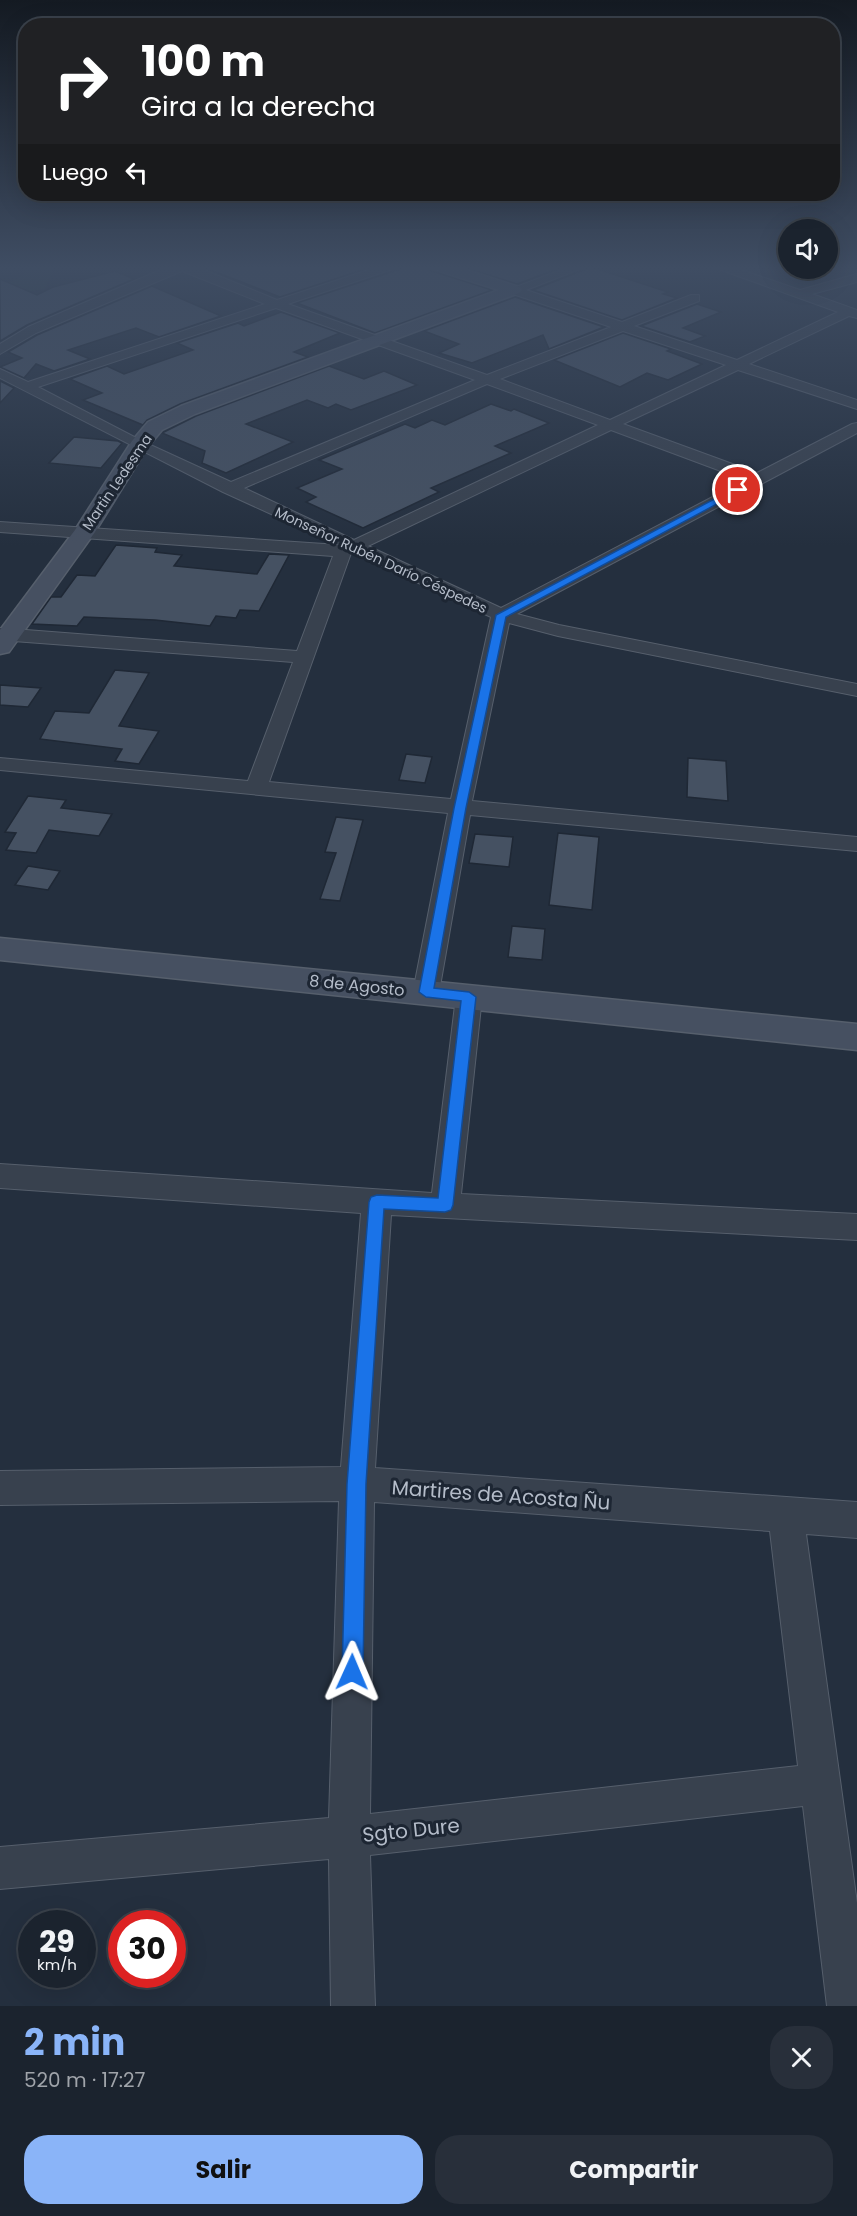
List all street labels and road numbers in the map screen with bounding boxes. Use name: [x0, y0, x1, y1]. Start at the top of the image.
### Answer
street label: Martin Ledesma: [77, 430, 157, 534]
street label: Monseñor Rubén Darío Céspedes: [272, 502, 490, 618]
street label: 8 de Agosto: [308, 969, 406, 1002]
street label: Martires de Acosta Ñu: [391, 1473, 611, 1517]
street label: Sgto Dure: [361, 1811, 461, 1849]

